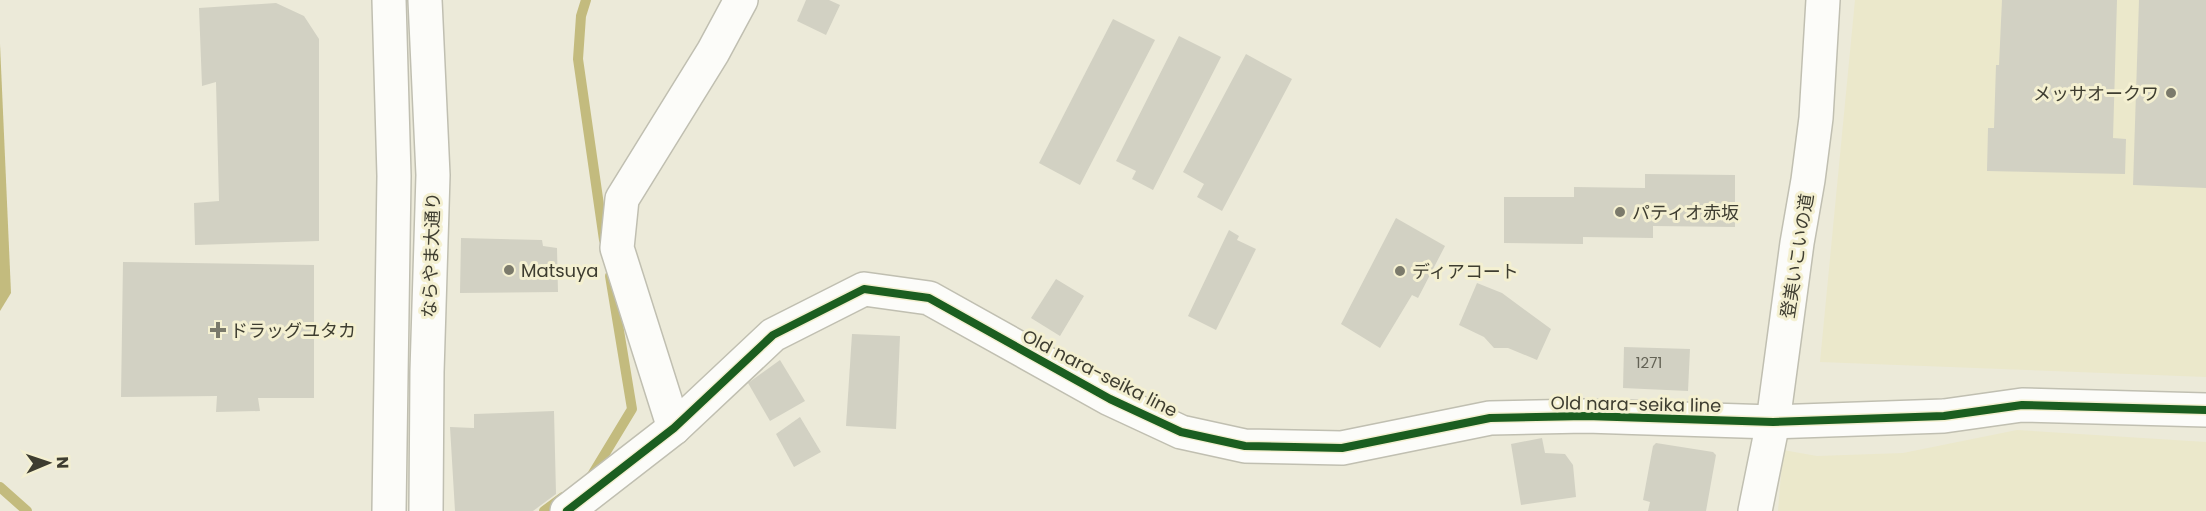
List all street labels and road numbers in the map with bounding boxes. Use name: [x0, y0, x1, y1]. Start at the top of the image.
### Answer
street label: ならやま大通り: [416, 192, 446, 318]
street label: 登美いこいの道: [1775, 192, 1819, 320]
street label: Old nara-seika line: [1018, 323, 1182, 423]
street label: Old nara-seika line: [1550, 390, 1722, 418]

